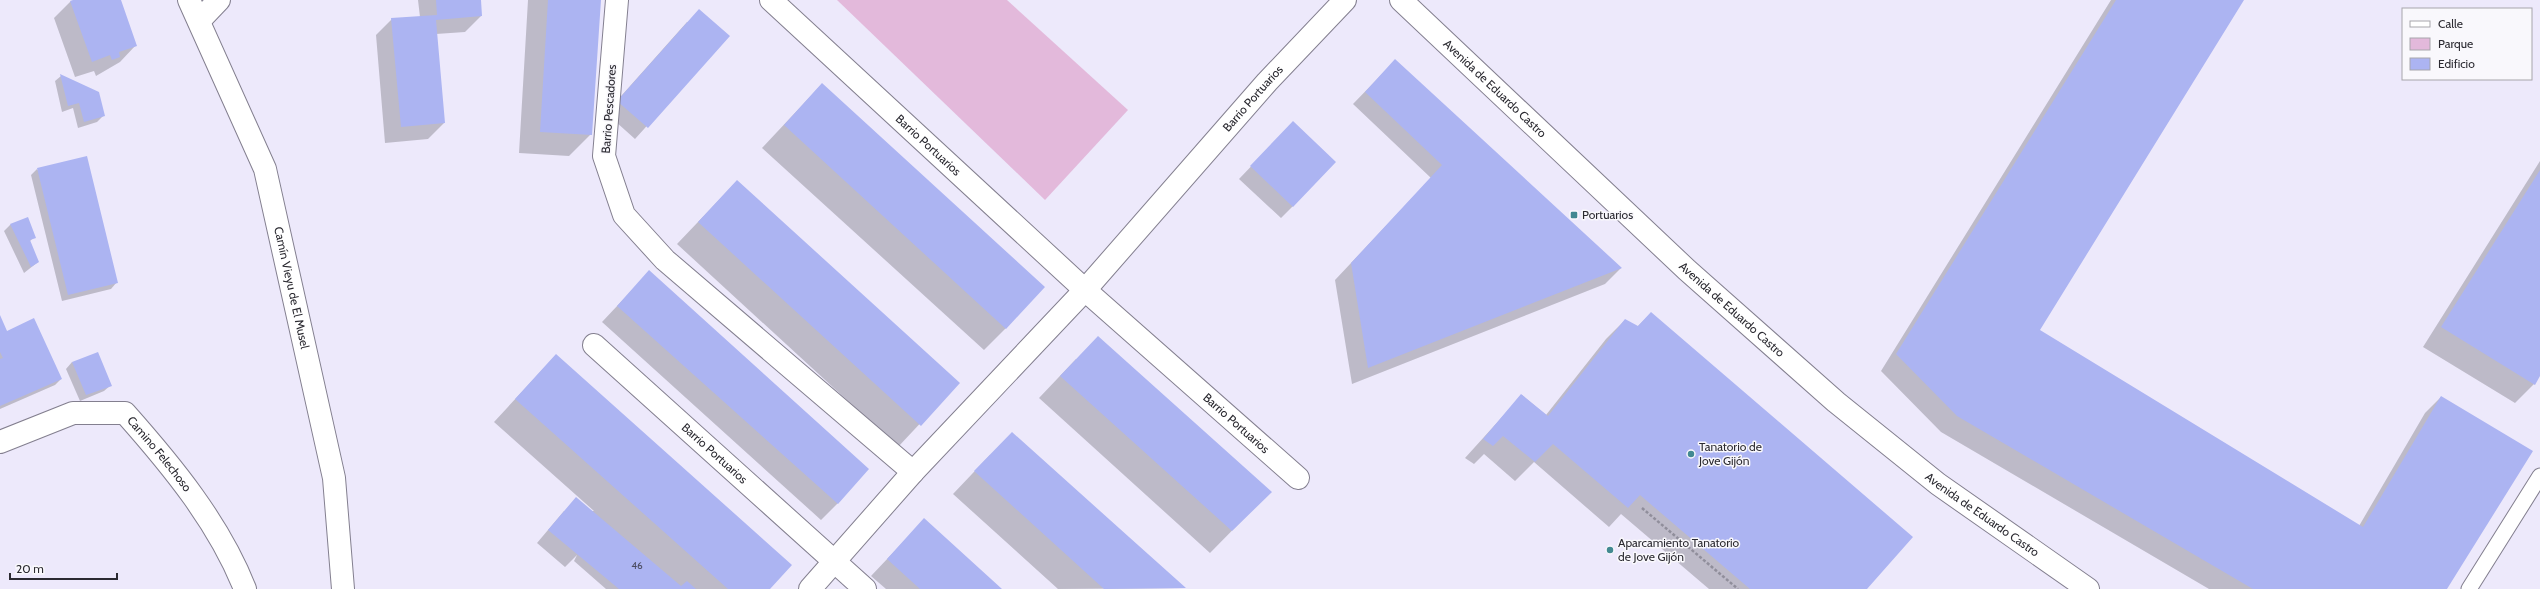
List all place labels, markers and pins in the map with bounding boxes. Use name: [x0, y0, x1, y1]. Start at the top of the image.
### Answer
place label: Portuarios: [1582, 207, 1633, 222]
marker: Portuarios: [1569, 210, 1579, 220]
place label: Tanatorio de Jove Gijón: [1698, 439, 1762, 468]
marker: Tanatorio de Jove Gijón: [1686, 449, 1696, 459]
place label: Aparcamiento Tanatorio de Jove Gijón: [1618, 535, 1740, 564]
marker: Aparcamiento Tanatorio de Jove Gijón: [1605, 545, 1615, 555]

